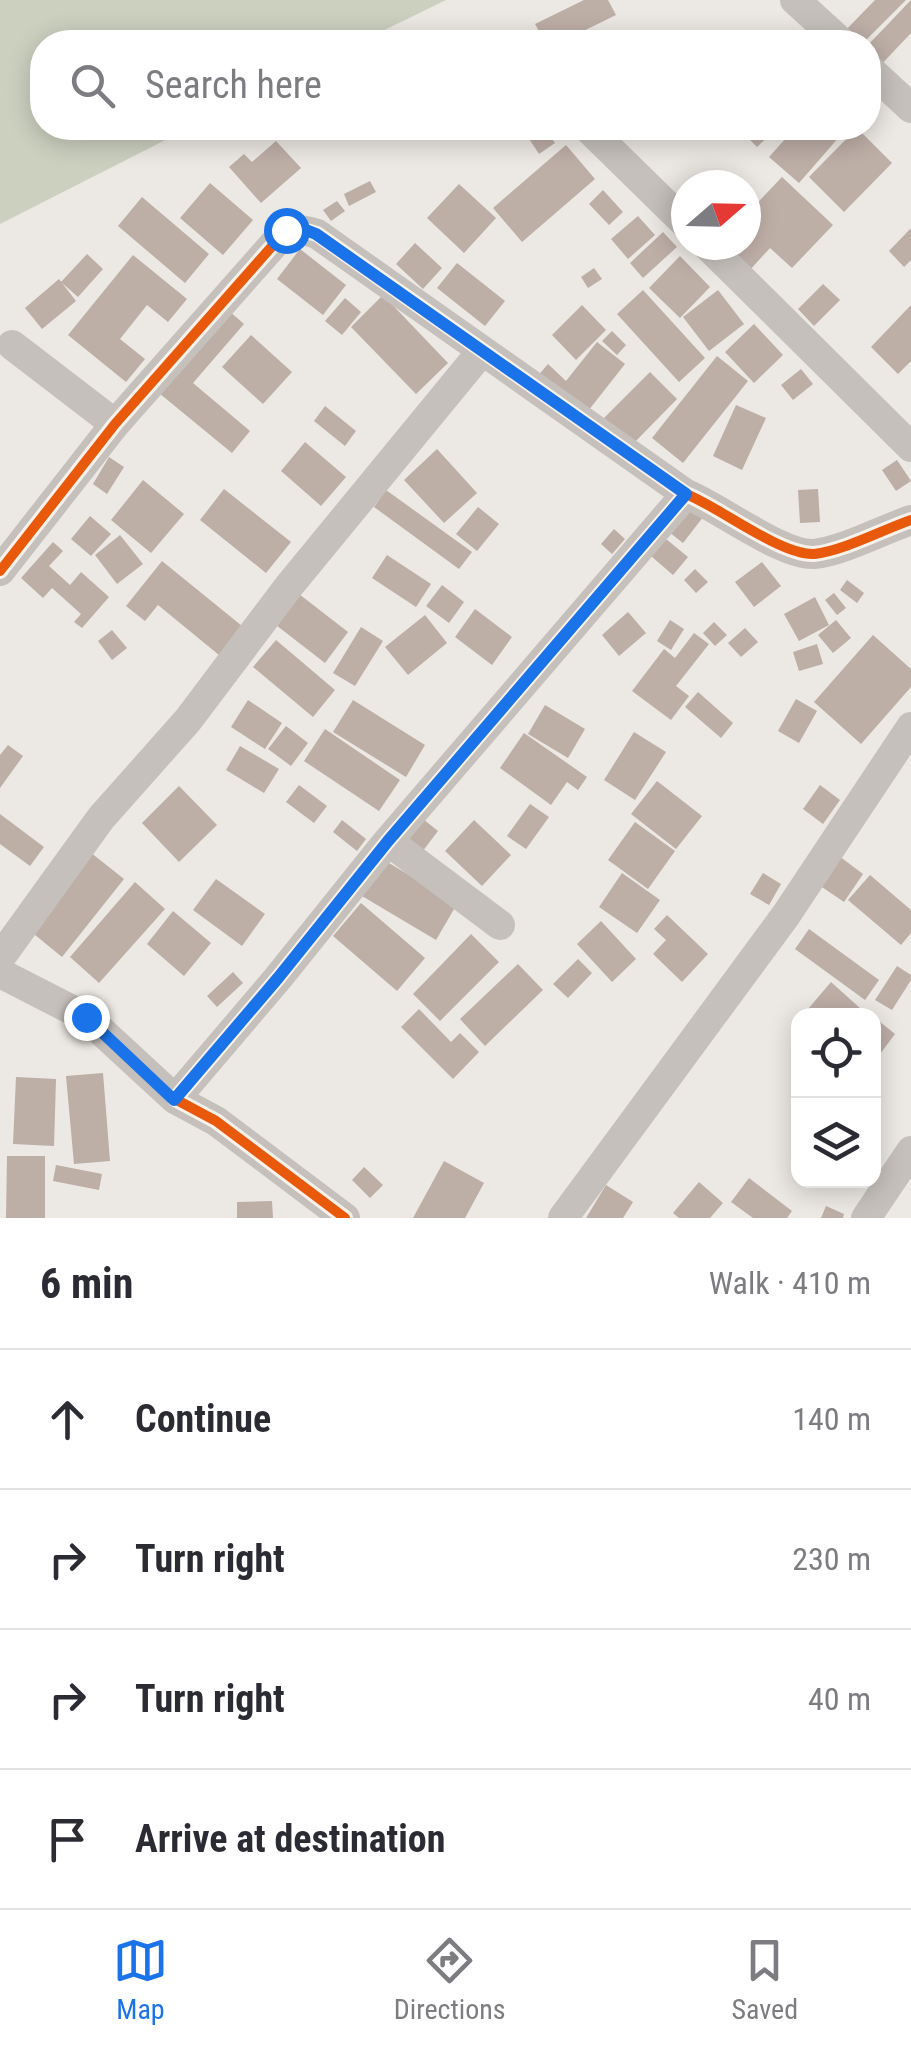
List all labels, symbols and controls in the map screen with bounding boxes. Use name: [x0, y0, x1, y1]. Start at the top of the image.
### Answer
search box: [30, 30, 881, 140]
icon: search: [65, 58, 120, 113]
text: Search here: [145, 63, 322, 107]
north arrow: [671, 170, 761, 260]
route start: [264, 208, 310, 254]
route end: [64, 995, 110, 1041]
map controls: [791, 1008, 881, 1188]
button: locate: [791, 1008, 881, 1098]
button: layers: [791, 1098, 881, 1188]
text: 6 min: [40, 1259, 133, 1308]
text: Walk · 410 m: [709, 1264, 871, 1302]
icon: ahead: [40, 1392, 95, 1447]
text: Continue: [135, 1397, 271, 1441]
text: 140 m: [792, 1400, 871, 1438]
icon: right: [40, 1532, 95, 1587]
text: Turn right: [135, 1537, 285, 1581]
text: 230 m: [792, 1540, 871, 1578]
icon: right: [40, 1672, 95, 1727]
text: Turn right: [135, 1677, 285, 1721]
text: 40 m: [808, 1680, 871, 1718]
icon: arrive: [40, 1812, 95, 1867]
text: Arrive at destination: [135, 1817, 445, 1861]
tab: Map: [113, 1933, 168, 2026]
tab: Directions: [394, 1933, 506, 2026]
tab: Saved: [731, 1933, 798, 2026]

